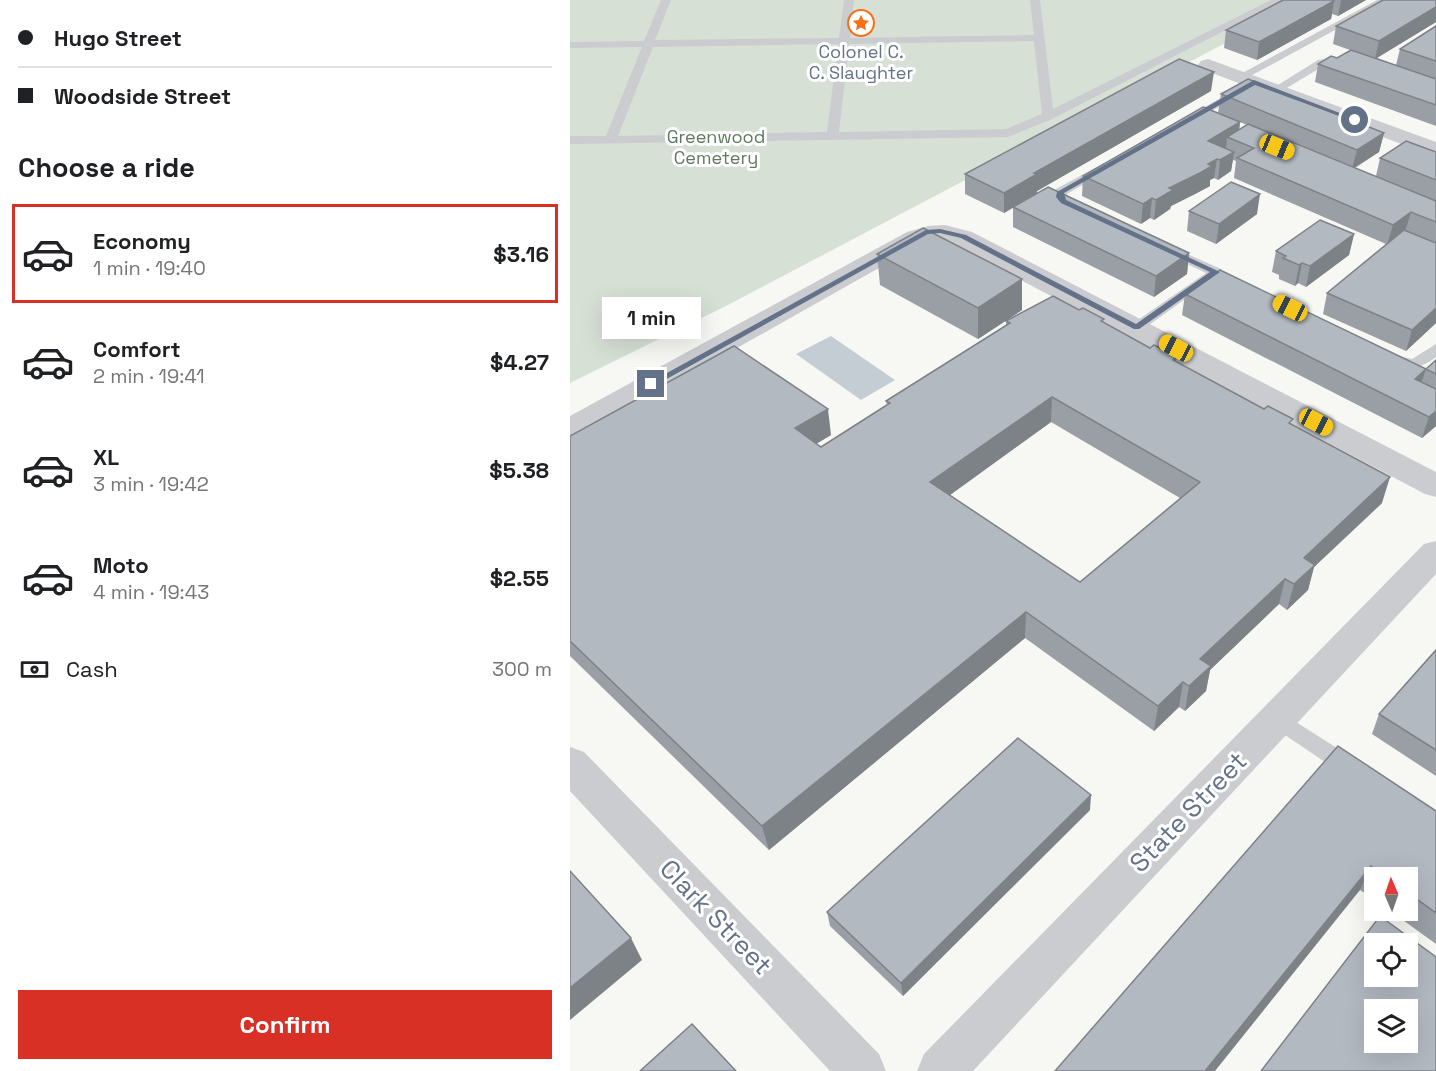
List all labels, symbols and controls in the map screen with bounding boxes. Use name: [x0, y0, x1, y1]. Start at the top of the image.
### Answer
place icon: Colonel C. C. Slaughter: [846, 8, 876, 38]
text: Hugo Street: [54, 24, 182, 52]
place label: Colonel C. C. Slaughter: [809, 40, 913, 84]
text: Woodside Street: [54, 82, 231, 110]
route start: [1341, 106, 1368, 133]
park label: Greenwood Cemetery: [667, 125, 765, 169]
car: [1257, 132, 1297, 162]
text: Choose a ride: [18, 150, 195, 185]
icon: car: [21, 227, 75, 281]
text: Economy: [93, 227, 191, 255]
text: $3.16: [493, 240, 549, 268]
text: 1 min · 19:40: [93, 255, 206, 281]
car: [1270, 292, 1310, 324]
callout: 1 min: [602, 297, 700, 339]
text: 1 min: [627, 305, 676, 331]
car: [1156, 332, 1196, 364]
icon: car: [21, 335, 75, 389]
text: Comfort: [93, 335, 181, 363]
text: $4.27: [490, 348, 549, 376]
text: 2 min · 19:41: [93, 363, 205, 389]
route end: [637, 370, 664, 397]
car: [1296, 406, 1336, 438]
icon: car: [21, 443, 75, 497]
text: XL: [93, 443, 119, 471]
text: $5.38: [489, 456, 549, 484]
text: 3 min · 19:42: [93, 471, 209, 497]
icon: car: [21, 551, 75, 605]
text: Moto: [93, 551, 149, 579]
text: $2.55: [490, 564, 549, 592]
text: 4 min · 19:43: [93, 579, 209, 605]
icon: cash: [18, 653, 51, 686]
text: Cash: [66, 655, 118, 683]
text: 300 m: [492, 656, 552, 682]
street label: State Street: [1122, 744, 1254, 880]
street label: Clark Street: [652, 852, 780, 982]
north arrow: [1364, 867, 1418, 921]
map controls: [1364, 867, 1418, 1053]
button: locate: [1364, 933, 1418, 987]
button: Confirm: [18, 990, 552, 1059]
button: layers: [1364, 999, 1418, 1053]

